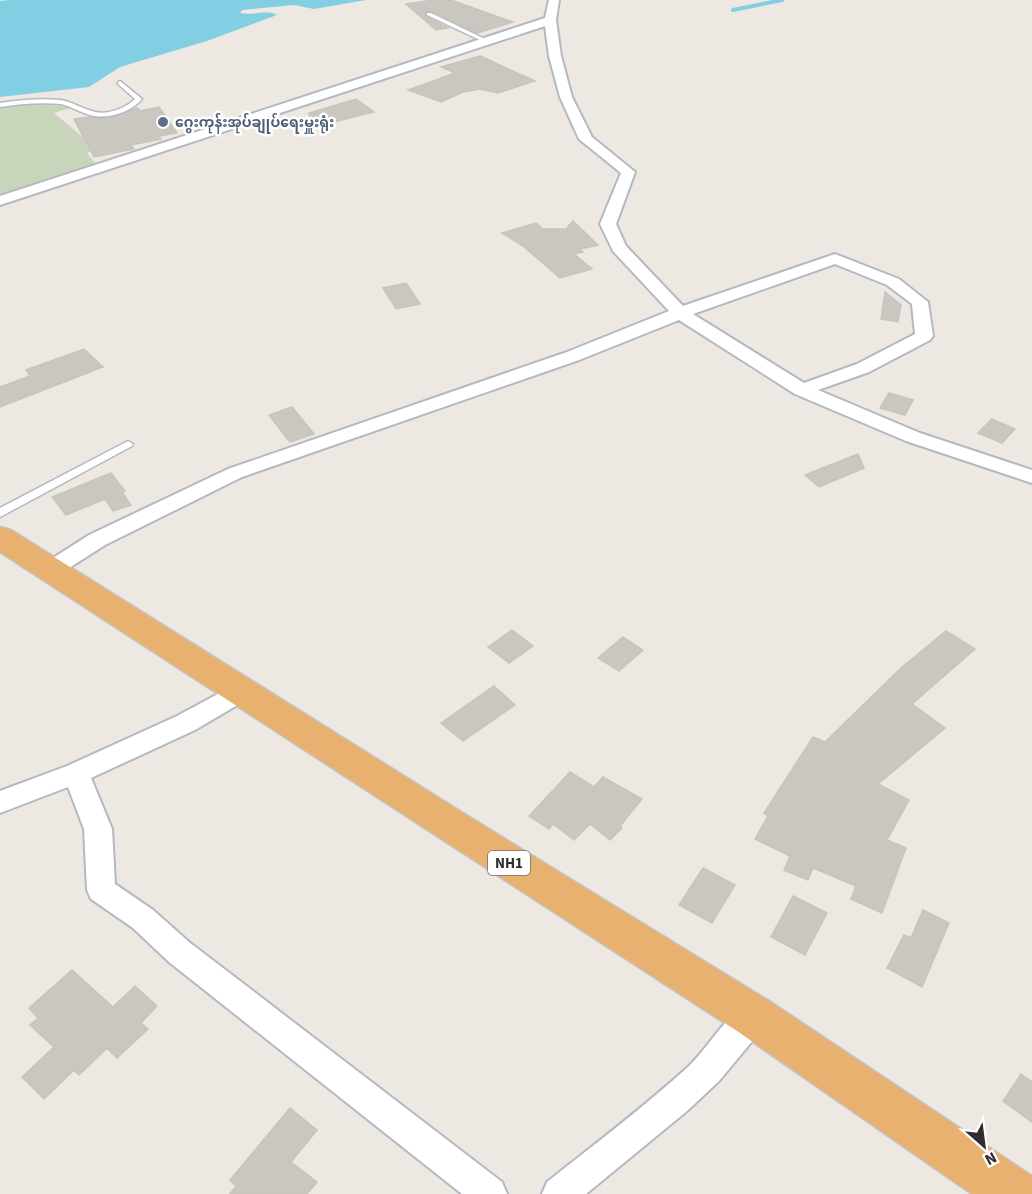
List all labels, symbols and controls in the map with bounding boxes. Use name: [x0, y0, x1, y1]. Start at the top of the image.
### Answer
place label: ဂွေးကုန်းအုပ်ချုပ်ရေးမှူးရုံး: [175, 112, 334, 134]
marker: ဂွေးကုန်းအုပ်ချုပ်ရေးမှူးရုံး: [156, 115, 170, 129]
road number: NH1: [488, 851, 530, 875]
north arrow: [954, 1116, 1014, 1176]
text: N: [981, 1146, 1000, 1171]

